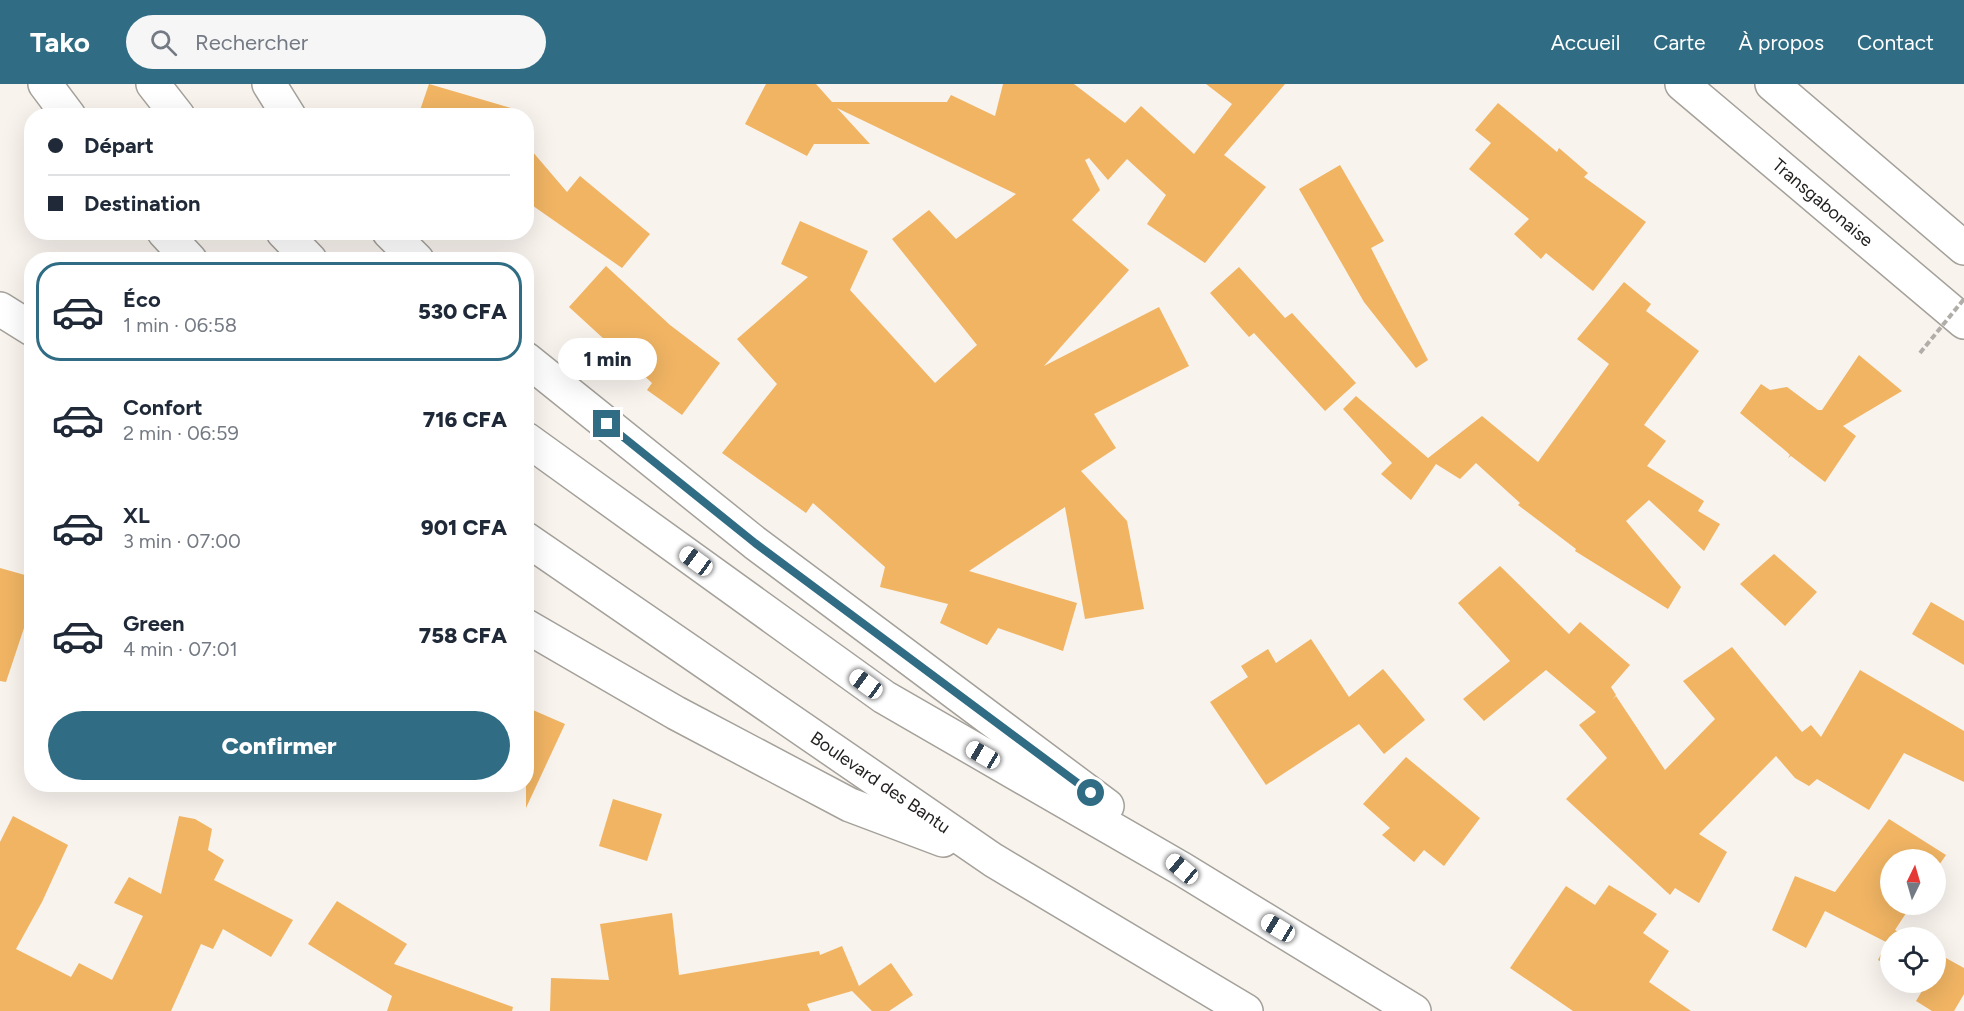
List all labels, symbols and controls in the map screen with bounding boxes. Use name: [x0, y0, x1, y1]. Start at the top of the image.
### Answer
search box: [126, 15, 546, 69]
text: Tako: [30, 25, 90, 59]
icon: search: [147, 26, 180, 59]
text: Rechercher: [195, 29, 308, 56]
text: Accueil: [1551, 30, 1620, 55]
text: Carte: [1653, 30, 1706, 55]
text: À propos: [1739, 30, 1824, 55]
text: Contact: [1857, 30, 1934, 55]
text: Départ: [84, 132, 154, 159]
street label: Transgabonaise: [1768, 154, 1878, 252]
text: Destination: [84, 190, 201, 217]
icon: car: [51, 285, 105, 339]
text: Éco: [123, 286, 161, 313]
text: 530 CFA: [418, 298, 507, 325]
text: 1 min · 06:58: [123, 313, 237, 337]
callout: 1 min: [558, 337, 656, 379]
text: 1 min: [584, 347, 631, 371]
icon: car: [51, 393, 105, 447]
text: Confort: [123, 394, 203, 421]
text: 716 CFA: [423, 406, 507, 433]
route end: [593, 410, 620, 437]
text: 2 min · 06:59: [123, 421, 239, 445]
icon: car: [51, 501, 105, 555]
text: XL: [123, 502, 150, 529]
text: 901 CFA: [421, 514, 507, 541]
text: 3 min · 07:00: [123, 529, 241, 553]
car: [676, 543, 716, 579]
icon: car: [51, 609, 105, 663]
text: Green: [123, 610, 185, 637]
text: 758 CFA: [419, 622, 507, 649]
text: 4 min · 07:01: [123, 637, 238, 661]
car: [846, 666, 886, 702]
button: Confirmer: [48, 711, 510, 780]
street label: Boulevard des Bantu: [806, 727, 955, 838]
car: [963, 738, 1003, 772]
route start: [1077, 779, 1104, 806]
north arrow: [1880, 849, 1946, 915]
map controls: [1880, 849, 1946, 993]
car: [1162, 851, 1202, 887]
car: [1258, 911, 1298, 945]
button: locate: [1880, 927, 1946, 993]

